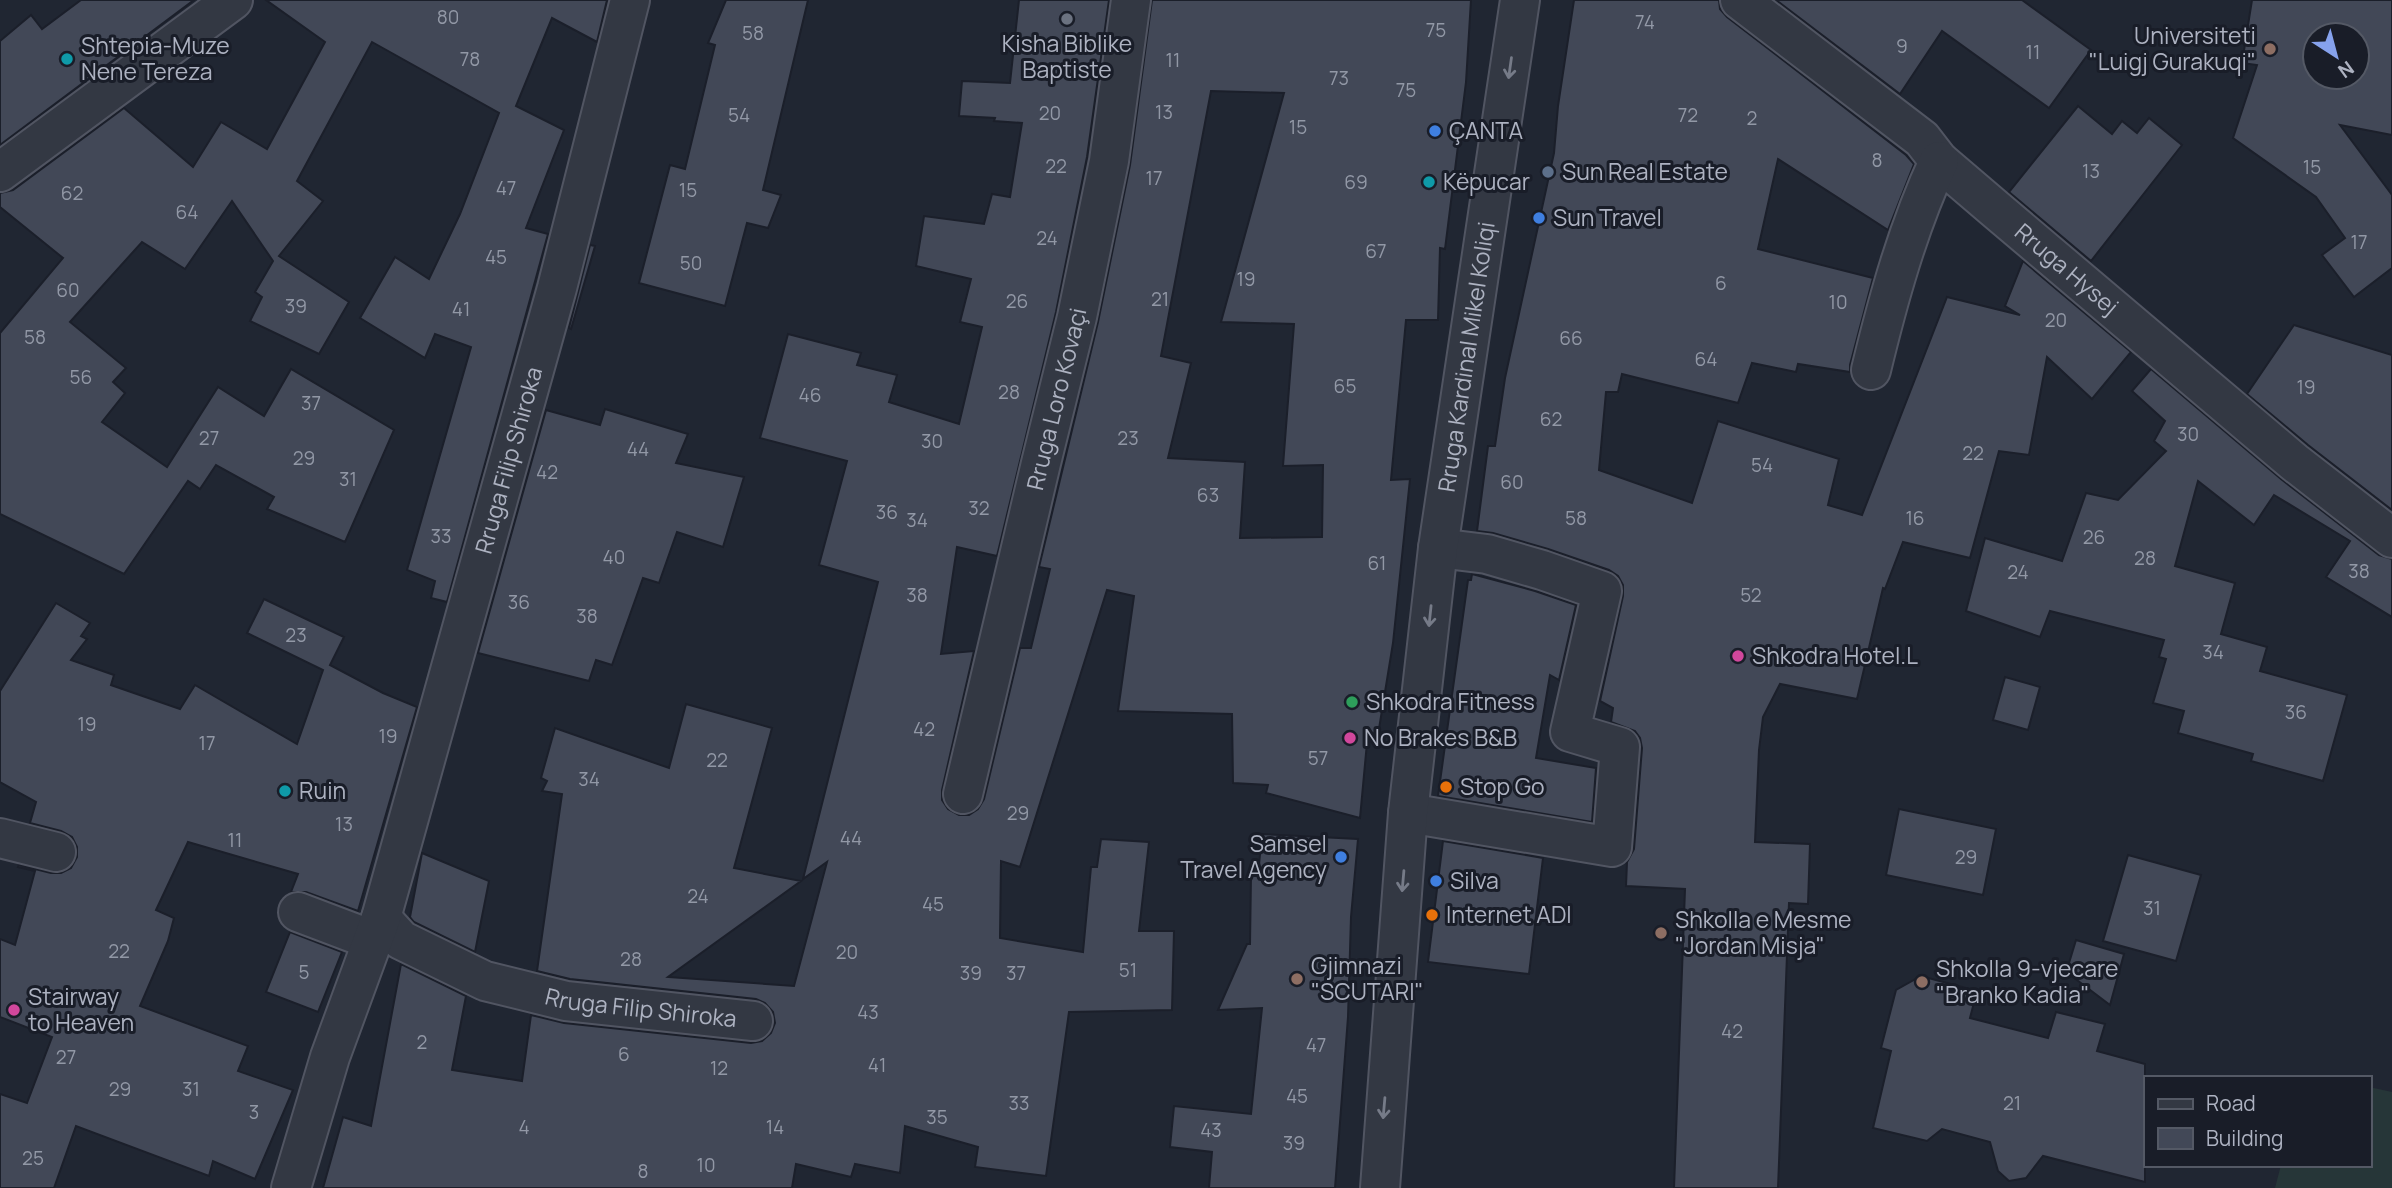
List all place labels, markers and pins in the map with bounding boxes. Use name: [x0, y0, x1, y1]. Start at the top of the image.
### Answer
marker: Kisha Biblike Baptiste: [1059, 11, 1075, 27]
place label: Universiteti "Luigj Gurakuqi": [2089, 19, 2256, 77]
place label: Kisha Biblike Baptiste: [1002, 27, 1132, 85]
place label: Shtepia-Muze Nene Tereza: [81, 29, 230, 87]
marker: Universiteti "Luigj Gurakuqi": [2262, 41, 2278, 57]
marker: Shtepia-Muze Nene Tereza: [59, 51, 75, 67]
place label: ÇANTA: [1449, 114, 1524, 146]
marker: ÇANTA: [1427, 123, 1443, 139]
place label: Sun Real Estate: [1562, 155, 1728, 187]
marker: Sun Real Estate: [1540, 164, 1556, 180]
place label: Këpucar: [1443, 165, 1530, 197]
marker: Këpucar: [1421, 174, 1437, 190]
place label: Sun Travel: [1553, 201, 1662, 233]
marker: Sun Travel: [1531, 210, 1547, 226]
place label: Shkodra Hotel.L: [1752, 639, 1918, 671]
marker: Shkodra Hotel.L: [1730, 648, 1746, 664]
place label: Shkodra Fitness: [1366, 685, 1535, 717]
marker: Shkodra Fitness: [1344, 694, 1360, 710]
place label: No Brakes B&B: [1364, 721, 1517, 753]
marker: No Brakes B&B: [1342, 730, 1358, 746]
place label: Stop Go: [1460, 770, 1545, 802]
place label: Ruin: [299, 774, 346, 806]
marker: Stop Go: [1438, 779, 1454, 795]
marker: Ruin: [277, 783, 293, 799]
place label: Samsel Travel Agency: [1180, 827, 1327, 885]
marker: Samsel Travel Agency: [1333, 849, 1349, 865]
place label: Silva: [1450, 864, 1499, 896]
marker: Silva: [1428, 873, 1444, 889]
place label: Internet ADI: [1446, 898, 1572, 930]
place label: Shkolla e Mesme "Jordan Misja": [1675, 903, 1852, 961]
marker: Internet ADI: [1424, 907, 1440, 923]
marker: Shkolla e Mesme "Jordan Misja": [1653, 925, 1669, 941]
place label: Gjimnazi "SCUTARI": [1311, 949, 1424, 1007]
place label: Shkolla 9-vjecare "Branko Kadia": [1936, 952, 2119, 1010]
marker: Gjimnazi "SCUTARI": [1289, 971, 1305, 987]
marker: Shkolla 9-vjecare "Branko Kadia": [1914, 974, 1930, 990]
place label: Stairway to Heaven: [28, 980, 134, 1038]
marker: Stairway to Heaven: [6, 1002, 22, 1018]

